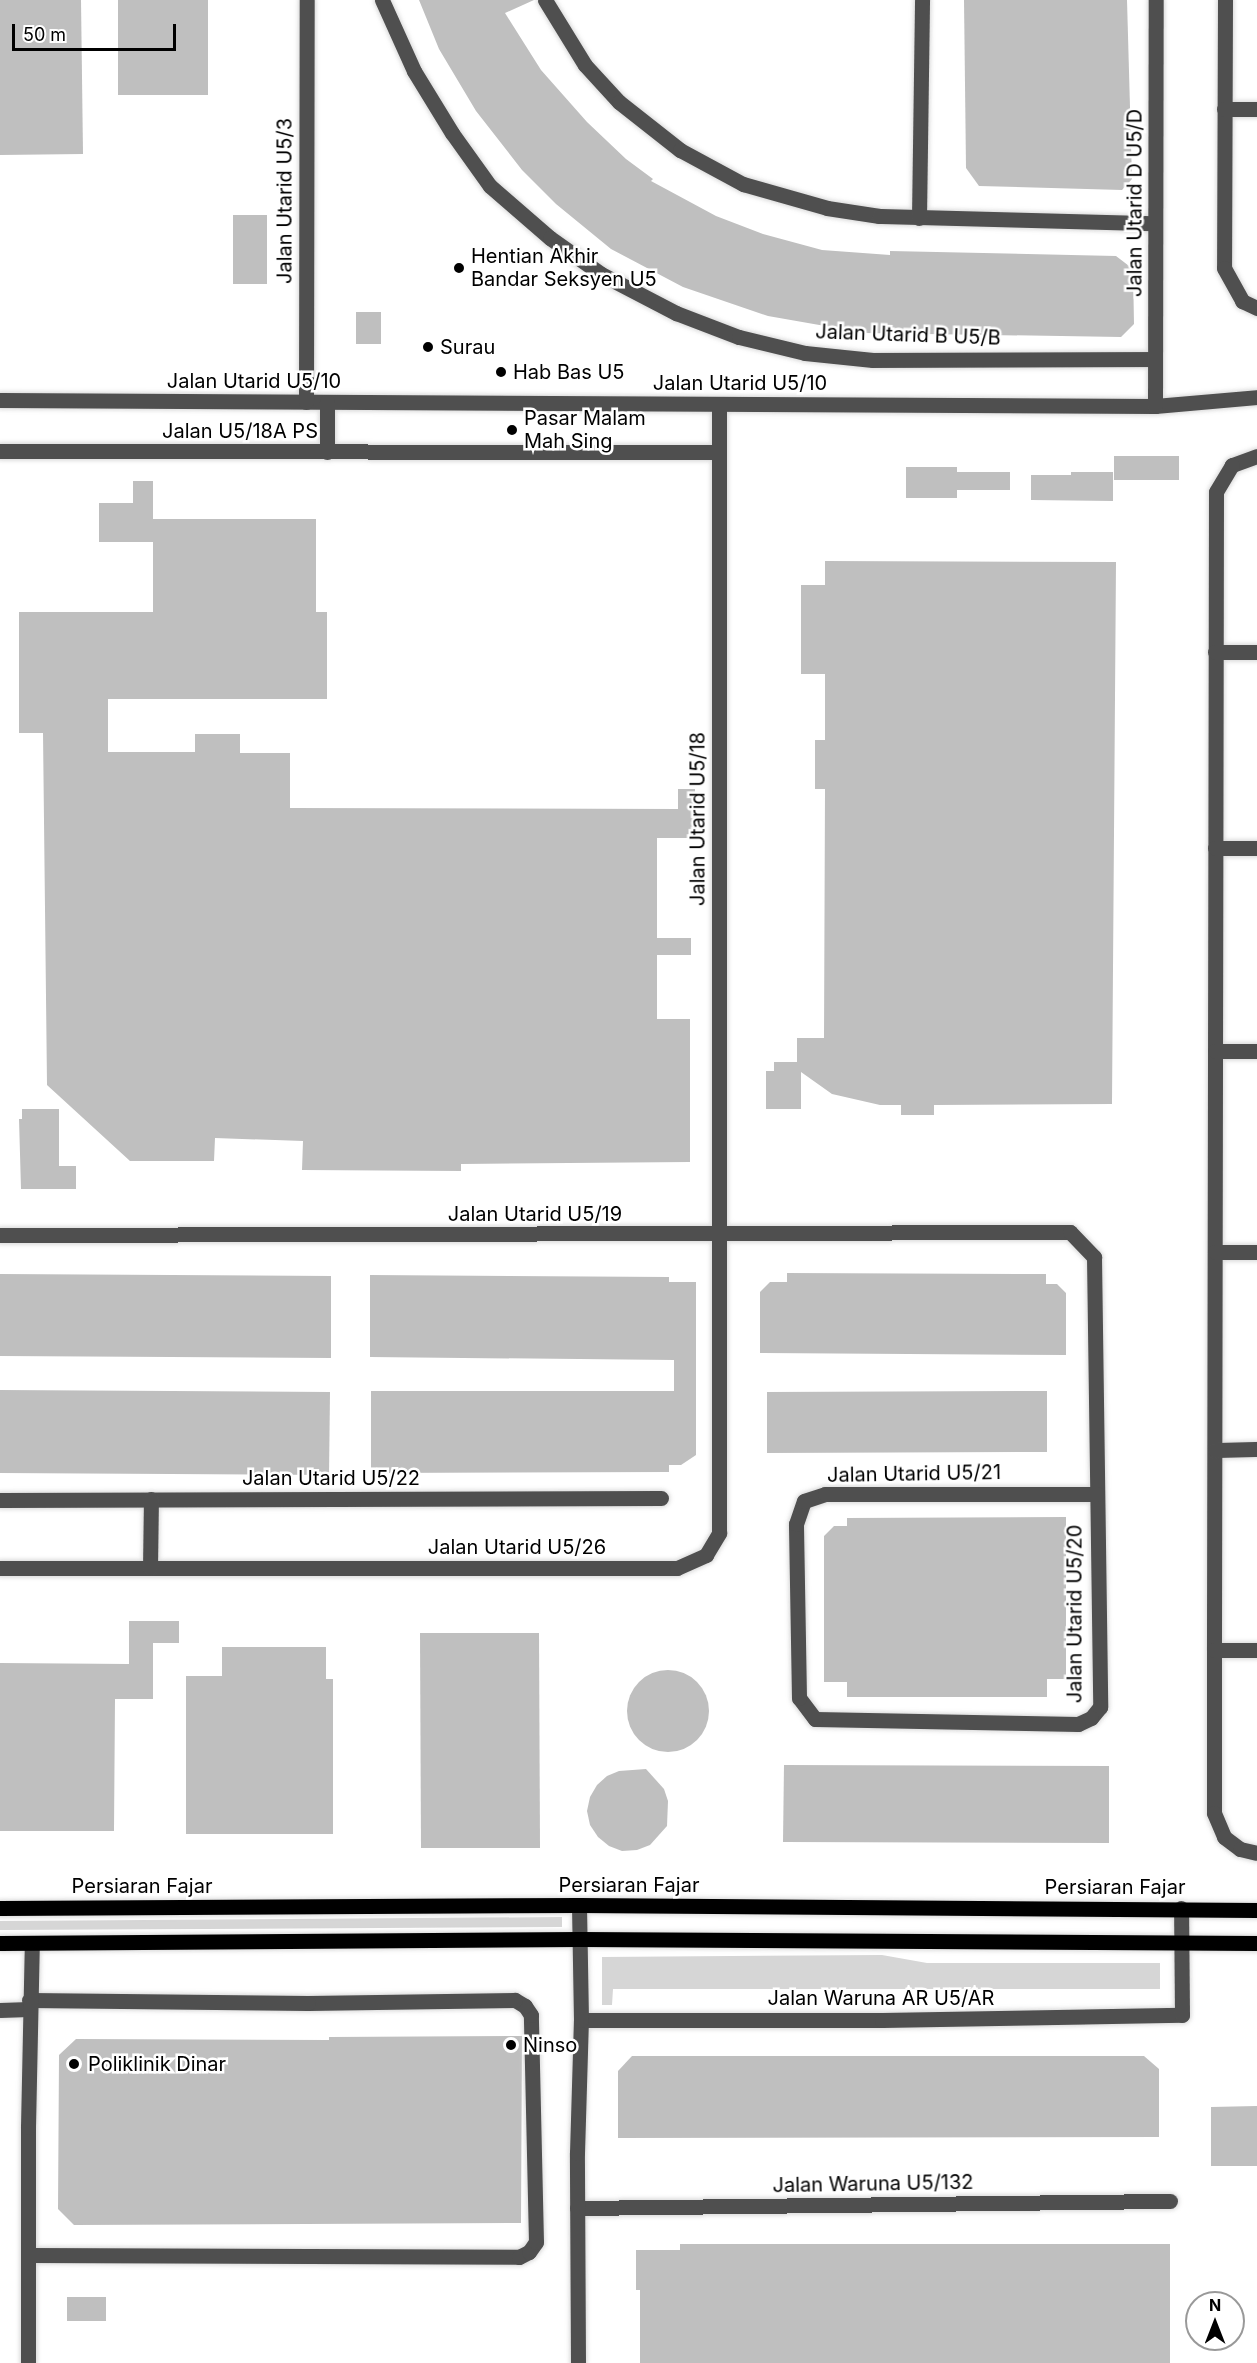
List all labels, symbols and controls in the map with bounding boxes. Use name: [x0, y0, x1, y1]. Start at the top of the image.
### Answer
scale bar: [15, 12, 178, 50]
text: 50 m: [23, 24, 66, 45]
street label: Jalan Utarid D U5/D: [1123, 109, 1147, 297]
street label: Jalan Utarid U5/3: [273, 118, 297, 284]
place label: Hentian Akhir Bandar Seksyen U5: [471, 244, 657, 291]
marker: Hentian Akhir Bandar Seksyen U5: [452, 261, 466, 275]
street label: Jalan Utarid B U5/B: [815, 320, 1001, 350]
place label: Surau: [440, 335, 495, 359]
marker: Surau: [421, 340, 435, 354]
place label: Hab Bas U5: [513, 360, 625, 384]
marker: Hab Bas U5: [494, 365, 508, 379]
street label: Jalan Utarid U5/10: [167, 369, 341, 393]
street label: Jalan Utarid U5/10: [653, 371, 827, 395]
place label: Pasar Malam Mah Sing: [524, 406, 646, 453]
street label: Jalan U5/18A PS: [162, 419, 318, 443]
marker: Pasar Malam Mah Sing: [505, 423, 519, 437]
street label: Jalan Utarid U5/18: [686, 732, 710, 906]
street label: Jalan Utarid U5/19: [448, 1202, 622, 1226]
street label: Jalan Utarid U5/21: [827, 1460, 1001, 1488]
street label: Jalan Utarid U5/22: [242, 1466, 420, 1490]
street label: Jalan Utarid U5/20: [1063, 1525, 1087, 1703]
street label: Jalan Utarid U5/26: [428, 1535, 606, 1559]
street label: Persiaran Fajar: [559, 1873, 699, 1897]
street label: Persiaran Fajar: [72, 1874, 212, 1898]
street label: Persiaran Fajar: [1045, 1875, 1185, 1899]
street label: Jalan Waruna AR U5/AR: [768, 1986, 994, 2010]
place label: Ninso: [523, 2033, 577, 2057]
marker: Ninso: [504, 2038, 518, 2052]
place label: Poliklinik Dinar: [88, 2052, 226, 2076]
marker: Poliklinik Dinar: [65, 2055, 83, 2073]
street label: Jalan Waruna U5/132: [772, 2170, 974, 2198]
north arrow: [1185, 2291, 1245, 2351]
text: N: [1209, 2295, 1221, 2315]

